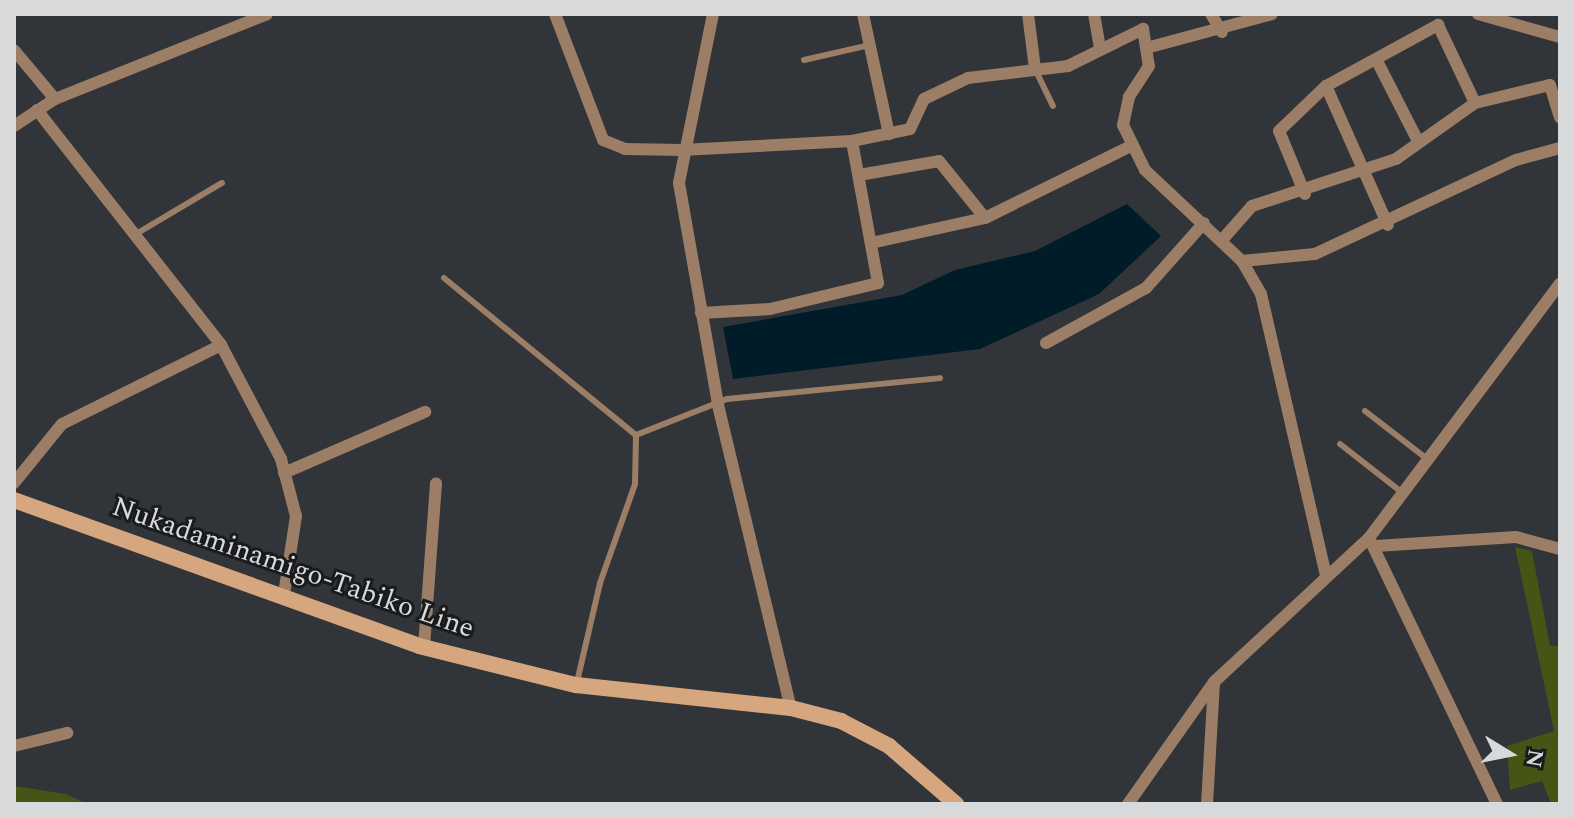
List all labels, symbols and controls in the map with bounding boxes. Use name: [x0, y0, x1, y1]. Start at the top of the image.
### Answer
street label: Nukadaminamigo-Tabiko Line: [108, 490, 478, 646]
north arrow: [1470, 714, 1550, 794]
text: N: [1516, 747, 1552, 770]

